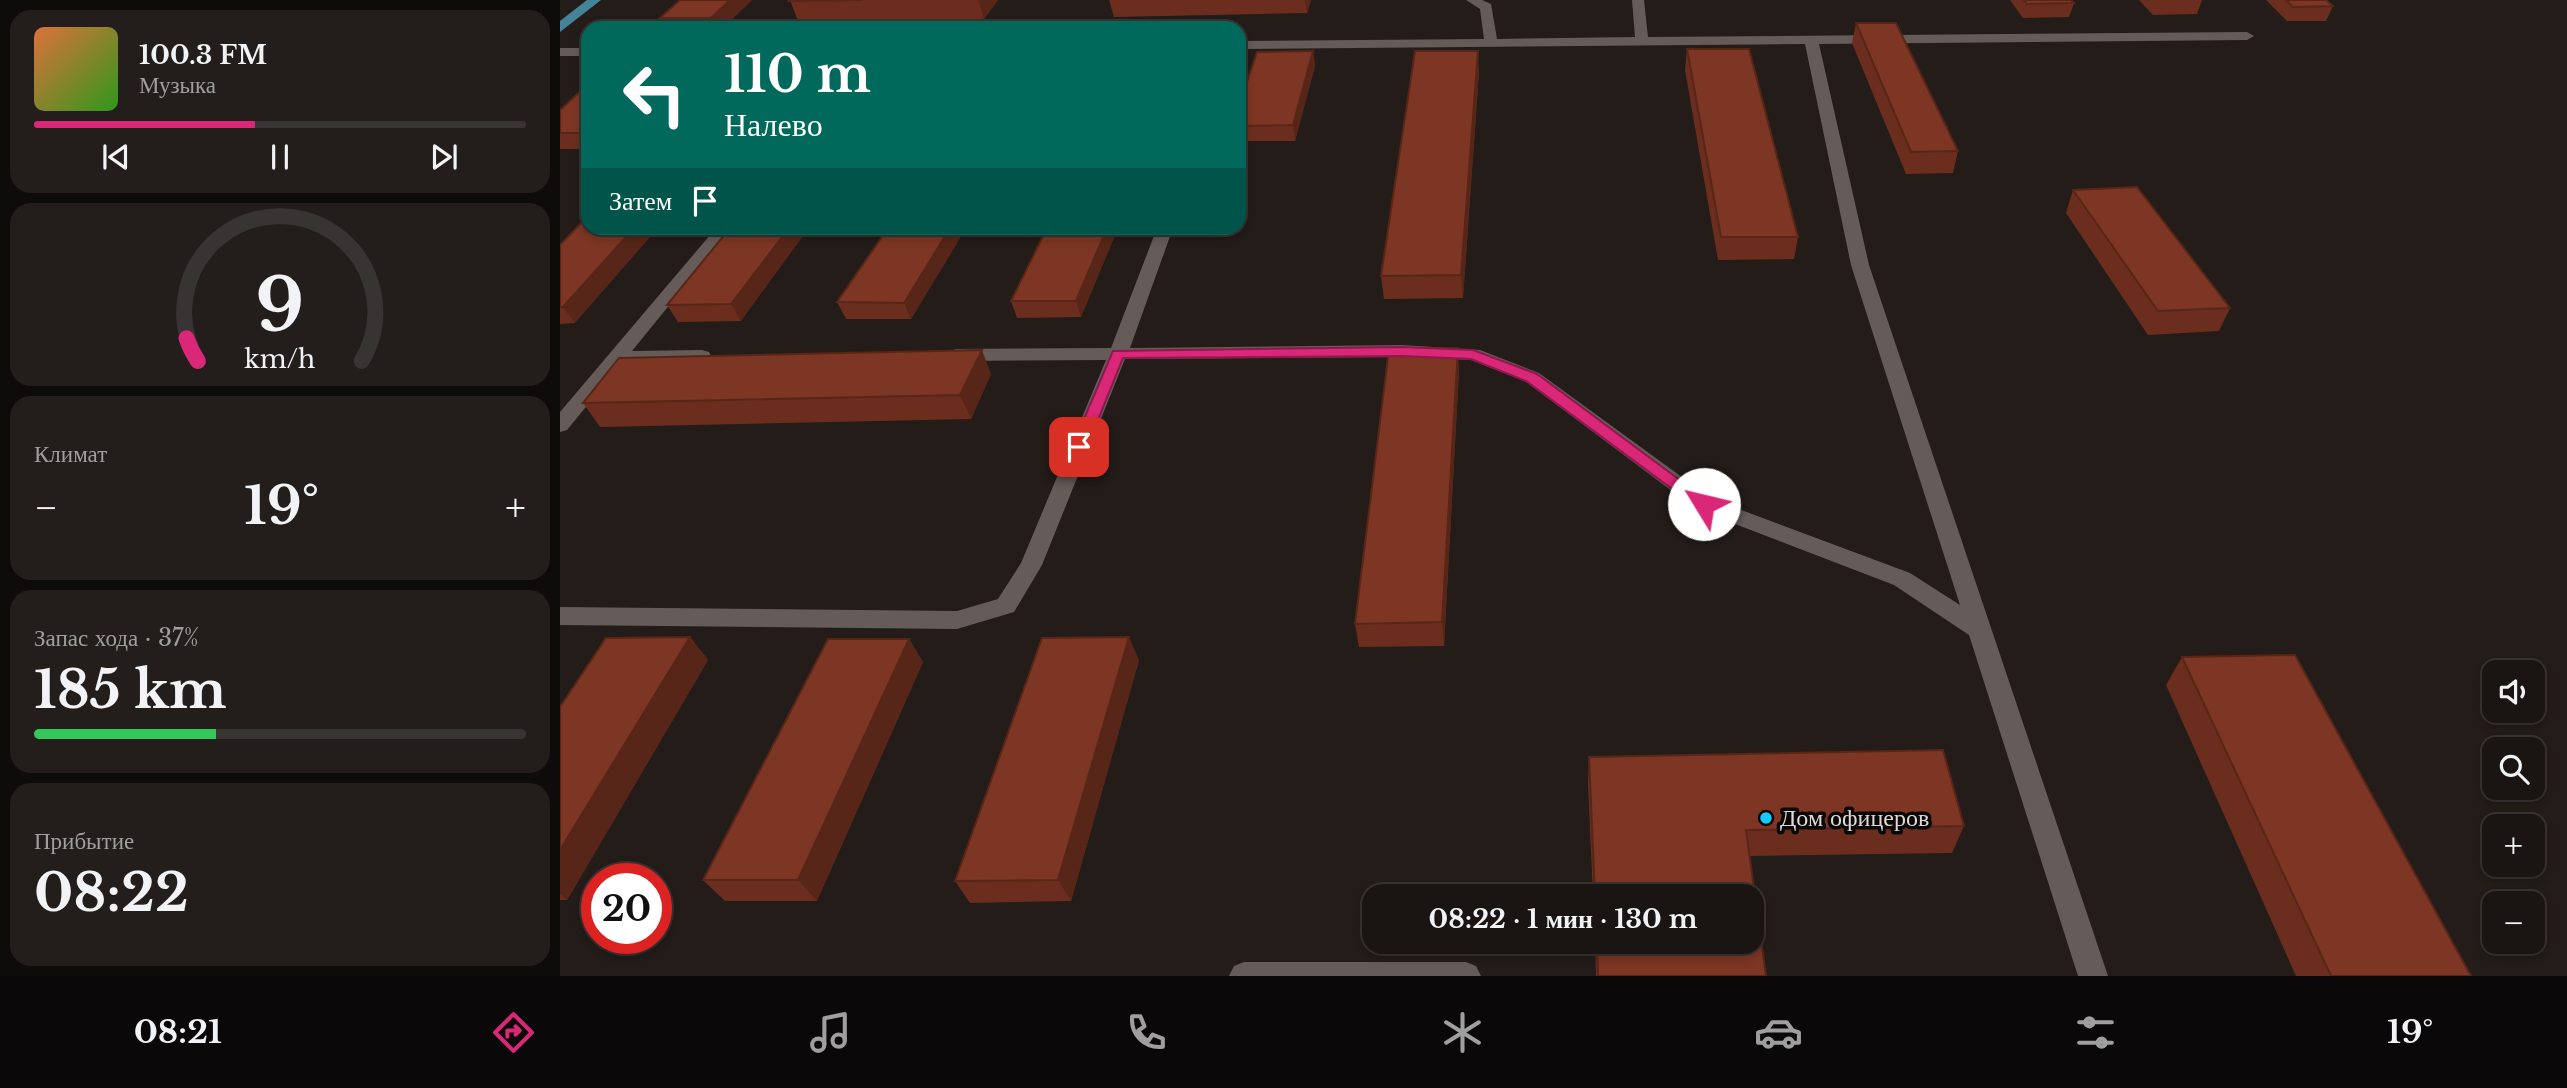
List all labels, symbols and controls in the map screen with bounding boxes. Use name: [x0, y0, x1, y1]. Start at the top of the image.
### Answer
text: 100.3 FM: [139, 39, 267, 71]
text: 110 m: [724, 44, 871, 105]
icon: left: [609, 49, 700, 140]
text: Музыка: [139, 71, 216, 99]
text: Налево: [724, 105, 823, 145]
icon: previous: [97, 138, 135, 176]
icon: pause: [261, 138, 299, 176]
icon: next: [425, 138, 463, 176]
icon: arrive: [686, 182, 724, 220]
text: Затем: [609, 185, 672, 217]
text: 9: [255, 260, 305, 351]
text: km/h: [245, 344, 315, 375]
pin: [1049, 417, 1109, 477]
icon: arrive: [1060, 428, 1098, 466]
text: Климат: [34, 440, 107, 468]
position arrow: [1667, 467, 1741, 541]
text: 19°: [244, 474, 319, 538]
text: −: [34, 484, 58, 531]
text: +: [505, 484, 526, 531]
text: Запас хода · 37%: [34, 624, 199, 652]
text: 185 km: [34, 658, 227, 722]
map controls: [2482, 660, 2545, 954]
button: sound: [2482, 660, 2545, 723]
button: search: [2482, 737, 2545, 800]
place label: Дом офицеров: [1780, 803, 1929, 832]
marker: Дом офицеров: [1758, 810, 1774, 826]
button: +: [2482, 814, 2545, 877]
text: Прибытие: [34, 827, 134, 855]
text: 08:22: [34, 861, 189, 925]
speed limit sign: 20: [581, 863, 672, 954]
button: −: [2482, 891, 2545, 954]
text: 08:22 · 1 мин · 130 m: [1429, 903, 1697, 935]
icon: directions: [489, 1008, 538, 1057]
icon: music: [806, 1008, 855, 1057]
icon: phone: [1122, 1008, 1171, 1057]
icon: climate: [1438, 1008, 1487, 1057]
icon: car: [1754, 1008, 1803, 1057]
icon: filters: [2071, 1008, 2120, 1057]
text: 08:21: [134, 1012, 222, 1052]
text: 19°: [2387, 1012, 2433, 1052]

